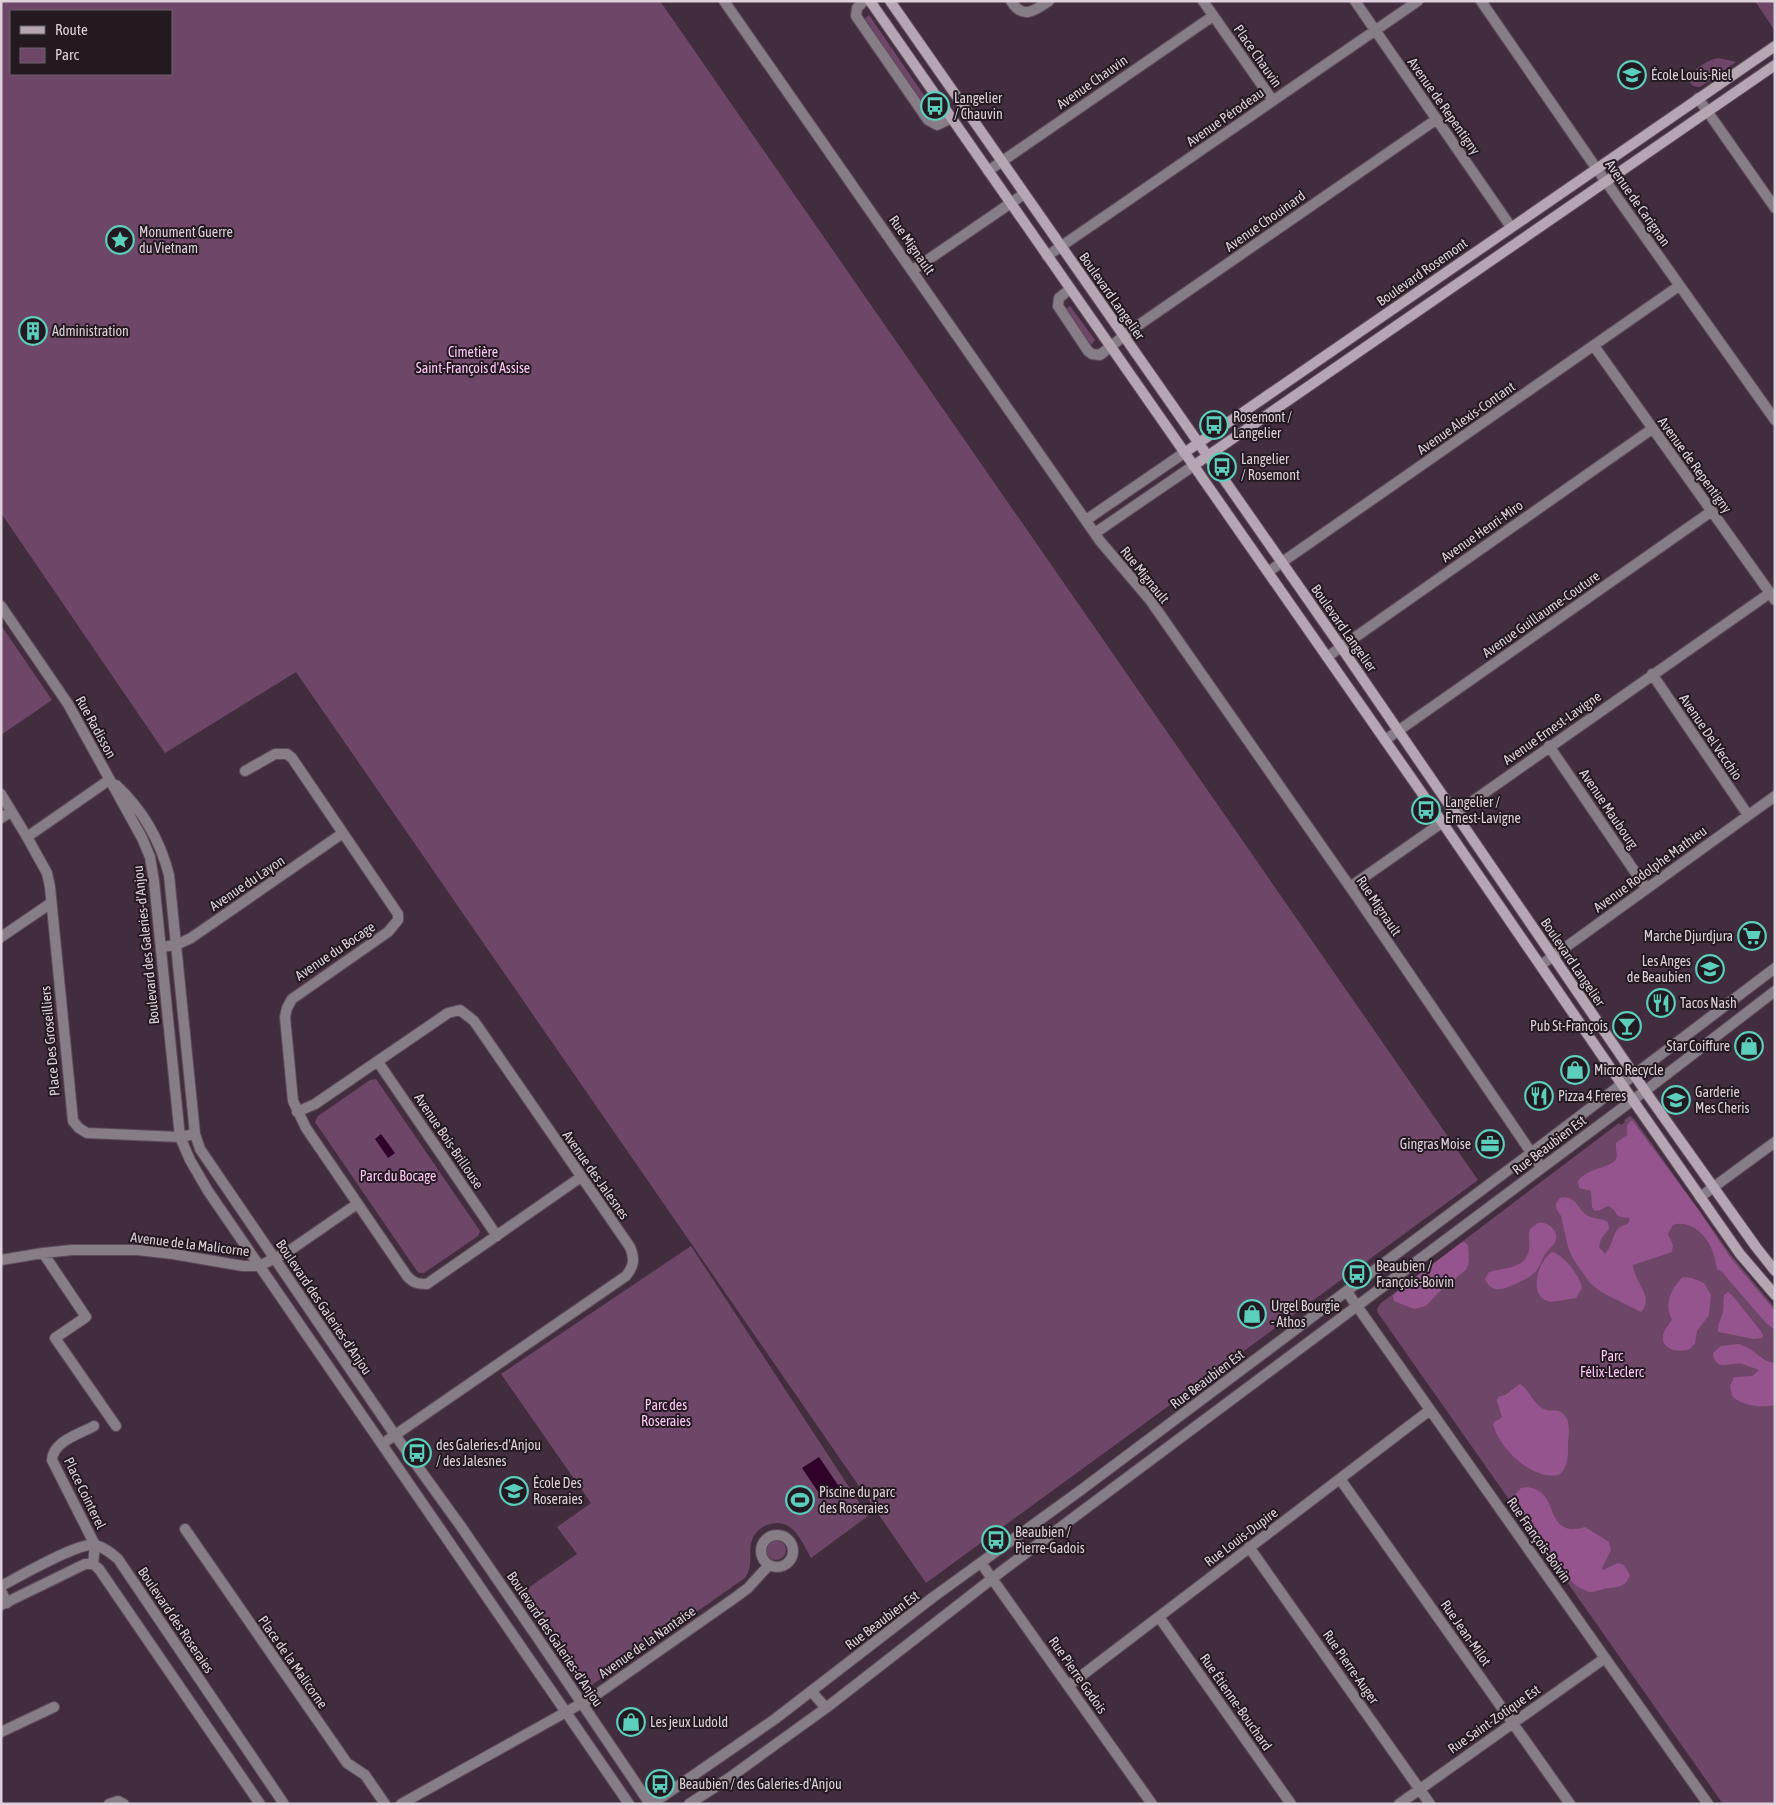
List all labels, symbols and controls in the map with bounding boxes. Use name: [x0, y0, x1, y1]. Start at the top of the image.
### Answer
legend: [10, 10, 172, 75]
text: Route: [55, 21, 88, 38]
street label: Place Chauvin: [1231, 22, 1285, 90]
text: Parc: [55, 46, 79, 63]
street label: Avenue Chauvin: [1053, 52, 1131, 112]
street label: Avenue de Repentigny: [1405, 54, 1484, 158]
school or university icon: École Louis-Riel: [1617, 60, 1647, 90]
place label: École Louis-Riel: [1651, 67, 1732, 83]
street label: Avenue Pérodeau: [1183, 84, 1267, 150]
place label: Langelier / Chauvin: [954, 90, 1003, 122]
bus stop icon: Langelier / Chauvin: [920, 91, 950, 121]
street label: Avenue de Carignan: [1602, 157, 1674, 249]
street label: Avenue Chouinard: [1222, 187, 1308, 255]
street label: Rue Mignault: [886, 212, 938, 278]
place label: Monument Guerre du Vietnam: [139, 224, 233, 256]
place icon: Monument Guerre du Vietnam: [105, 225, 135, 255]
street label: Boulevard Rosemont: [1374, 235, 1470, 309]
street label: Boulevard Langelier: [1076, 249, 1149, 343]
building icon: Administration: [18, 316, 48, 346]
place label: Administration: [52, 323, 129, 339]
park label: Cimetière Saint-François d'Assise: [416, 344, 530, 376]
street label: Avenue Alexis-Contant: [1414, 378, 1518, 458]
place label: Rosemont / Langelier: [1233, 409, 1292, 441]
bus stop icon: Rosemont / Langelier: [1199, 410, 1229, 440]
street label: Avenue de Repentigny: [1655, 414, 1735, 516]
place label: Langelier / Rosemont: [1241, 451, 1300, 483]
bus stop icon: Langelier / Rosemont: [1207, 452, 1237, 482]
street label: Avenue Henri-Miro: [1438, 497, 1526, 565]
street label: Rue Mignault: [1117, 543, 1173, 607]
street label: Avenue Guillaume-Couture: [1479, 567, 1603, 661]
street label: Boulevard Langelier: [1308, 581, 1381, 675]
street label: Avenue Ernest-Lavigne: [1500, 688, 1604, 768]
street label: Avenue Del Vecchio: [1676, 691, 1746, 783]
street label: Rue Radisson: [72, 693, 120, 761]
street label: Avenue Maubourg: [1576, 766, 1642, 852]
place label: Langelier / Ernest-Lavigne: [1445, 794, 1521, 826]
bus stop icon: Langelier / Ernest-Lavigne: [1411, 795, 1441, 825]
street label: Avenue Rodolphe Mathieu: [1590, 823, 1710, 915]
street label: Avenue du Layon: [206, 852, 288, 914]
street label: Boulevard des Galeries-d'Anjou: [130, 865, 162, 1025]
street label: Rue Mignault: [1353, 873, 1405, 939]
street label: Boulevard Langelier: [1538, 915, 1609, 1010]
street label: Avenue du Bocage: [292, 918, 378, 984]
supermarket icon: Marche Djurdjura: [1737, 921, 1767, 951]
place label: Marche Djurdjura: [1644, 928, 1733, 944]
place label: Les Anges de Beaubien: [1627, 953, 1691, 985]
school or university icon: Les Anges de Beaubien: [1695, 954, 1725, 984]
street label: Place Des Groseilliers: [37, 985, 63, 1097]
restaurant icon: Tacos Nash: [1646, 988, 1676, 1018]
place label: Tacos Nash: [1680, 995, 1737, 1011]
bar icon: Pub St-François: [1612, 1011, 1642, 1041]
place label: Pub St-François: [1530, 1018, 1608, 1034]
shop icon: Star Coiffure: [1734, 1031, 1764, 1061]
place label: Star Coiffure: [1667, 1038, 1730, 1054]
shop icon: Micro Recycle: [1560, 1055, 1590, 1085]
place label: Micro Recycle: [1594, 1062, 1664, 1078]
restaurant icon: Pizza 4 Freres: [1524, 1081, 1554, 1111]
place label: Garderie Mes Cheris: [1695, 1084, 1749, 1116]
school or university icon: Garderie Mes Cheris: [1661, 1085, 1691, 1115]
place label: Pizza 4 Freres: [1558, 1088, 1626, 1104]
street label: Avenue Bois-Brillouse: [411, 1090, 487, 1192]
street label: Rue Beaubien Est: [1509, 1112, 1589, 1178]
street label: Avenue des Jalesnes: [559, 1128, 633, 1222]
office icon: Gingras Moise: [1475, 1129, 1505, 1159]
place label: Gingras Moise: [1400, 1136, 1471, 1152]
park label: Parc du Bocage: [360, 1168, 436, 1184]
street label: Avenue de la Malicorne: [130, 1229, 250, 1259]
street label: Boulevard des Galeries-d'Anjou: [273, 1236, 375, 1378]
place label: Beaubien / François-Boivin: [1376, 1258, 1454, 1290]
bus stop icon: Beaubien / François-Boivin: [1342, 1259, 1372, 1289]
place label: Urgel Bourgie - Athos: [1271, 1298, 1340, 1330]
shop icon: Urgel Bourgie - Athos: [1237, 1299, 1267, 1329]
street label: Rue Beaubien Est: [1167, 1346, 1247, 1412]
park label: Parc Félix-Leclerc: [1580, 1348, 1645, 1380]
park label: Parc des Roseraies: [641, 1397, 691, 1429]
place label: des Galeries-d'Anjou / des Jalesnes: [436, 1437, 541, 1469]
bus stop icon: des Galeries-d'Anjou / des Jalesnes: [402, 1438, 432, 1468]
street label: Place Cointerel: [61, 1454, 109, 1532]
place label: École Des Roseraies: [533, 1475, 583, 1507]
school or university icon: École Des Roseraies: [499, 1476, 529, 1506]
place label: Piscine du parc des Roseraies: [819, 1484, 896, 1516]
sports icon: Piscine du parc des Roseraies: [785, 1485, 815, 1515]
street label: Rue François-Boivin: [1504, 1494, 1574, 1586]
street label: Rue Louis-Dupire: [1201, 1504, 1281, 1570]
place label: Beaubien / Pierre-Gadois: [1015, 1524, 1085, 1556]
bus stop icon: Beaubien / Pierre-Gadois: [981, 1525, 1011, 1555]
street label: Boulevard des Roseraies: [135, 1564, 217, 1676]
street label: Boulevard des Galeries-d'Anjou: [504, 1568, 606, 1710]
street label: Rue Beaubien Est: [842, 1587, 922, 1653]
street label: Rue Jean-Milot: [1438, 1597, 1494, 1669]
street label: Avenue de la Nantaise: [596, 1603, 698, 1681]
street label: Place de la Malicorne: [255, 1613, 331, 1711]
street label: Rue Pierre-Auger: [1320, 1627, 1383, 1708]
street label: Rue Pierre Gadois: [1046, 1634, 1110, 1717]
street label: Rue Étienne-Bouchard: [1197, 1651, 1275, 1753]
street label: Rue Saint-Zotique Est: [1445, 1681, 1543, 1757]
shop icon: Les jeux Ludold: [616, 1707, 646, 1737]
place label: Les jeux Ludold: [650, 1714, 728, 1730]
bus stop icon: Beaubien / des Galeries-d'Anjou: [645, 1769, 675, 1799]
place label: Beaubien / des Galeries-d'Anjou: [679, 1776, 842, 1792]

